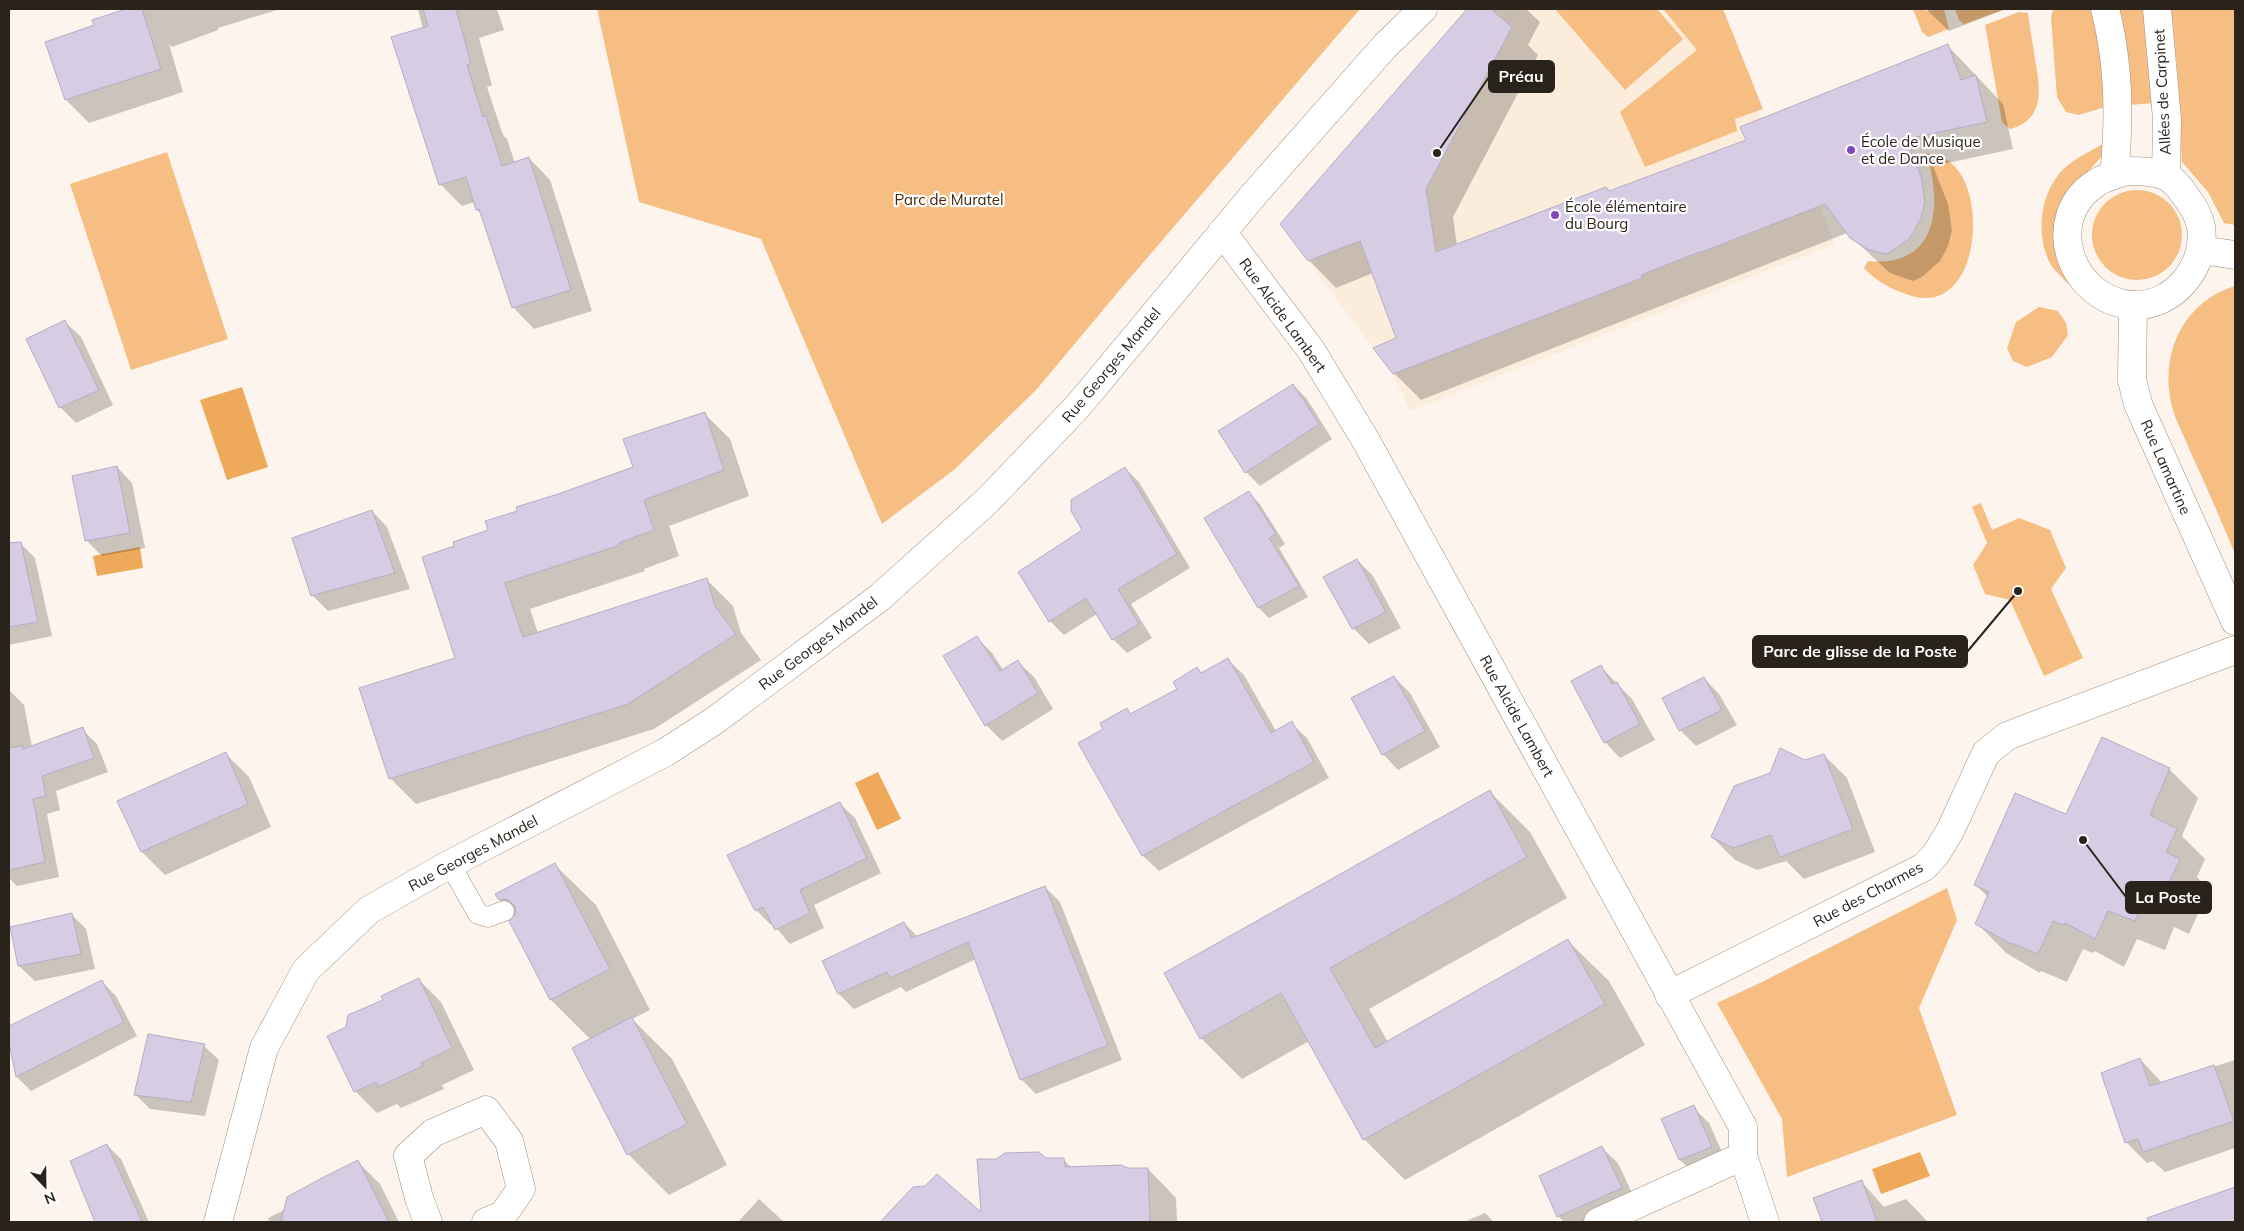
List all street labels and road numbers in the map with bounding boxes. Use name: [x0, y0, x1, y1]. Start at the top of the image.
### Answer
street label: Allées de Carpinet: [2149, 29, 2175, 155]
street label: Rue Alcide Lambert: [1235, 254, 1331, 376]
street label: Rue Georges Mandel: [1057, 304, 1165, 426]
street label: Rue Lamartine: [2137, 417, 2195, 517]
street label: Rue Georges Mandel: [755, 592, 881, 694]
street label: Rue Alcide Lambert: [1476, 652, 1558, 780]
street label: Rue Georges Mandel: [405, 811, 541, 895]
street label: Rue des Charmes: [1810, 857, 1926, 931]

